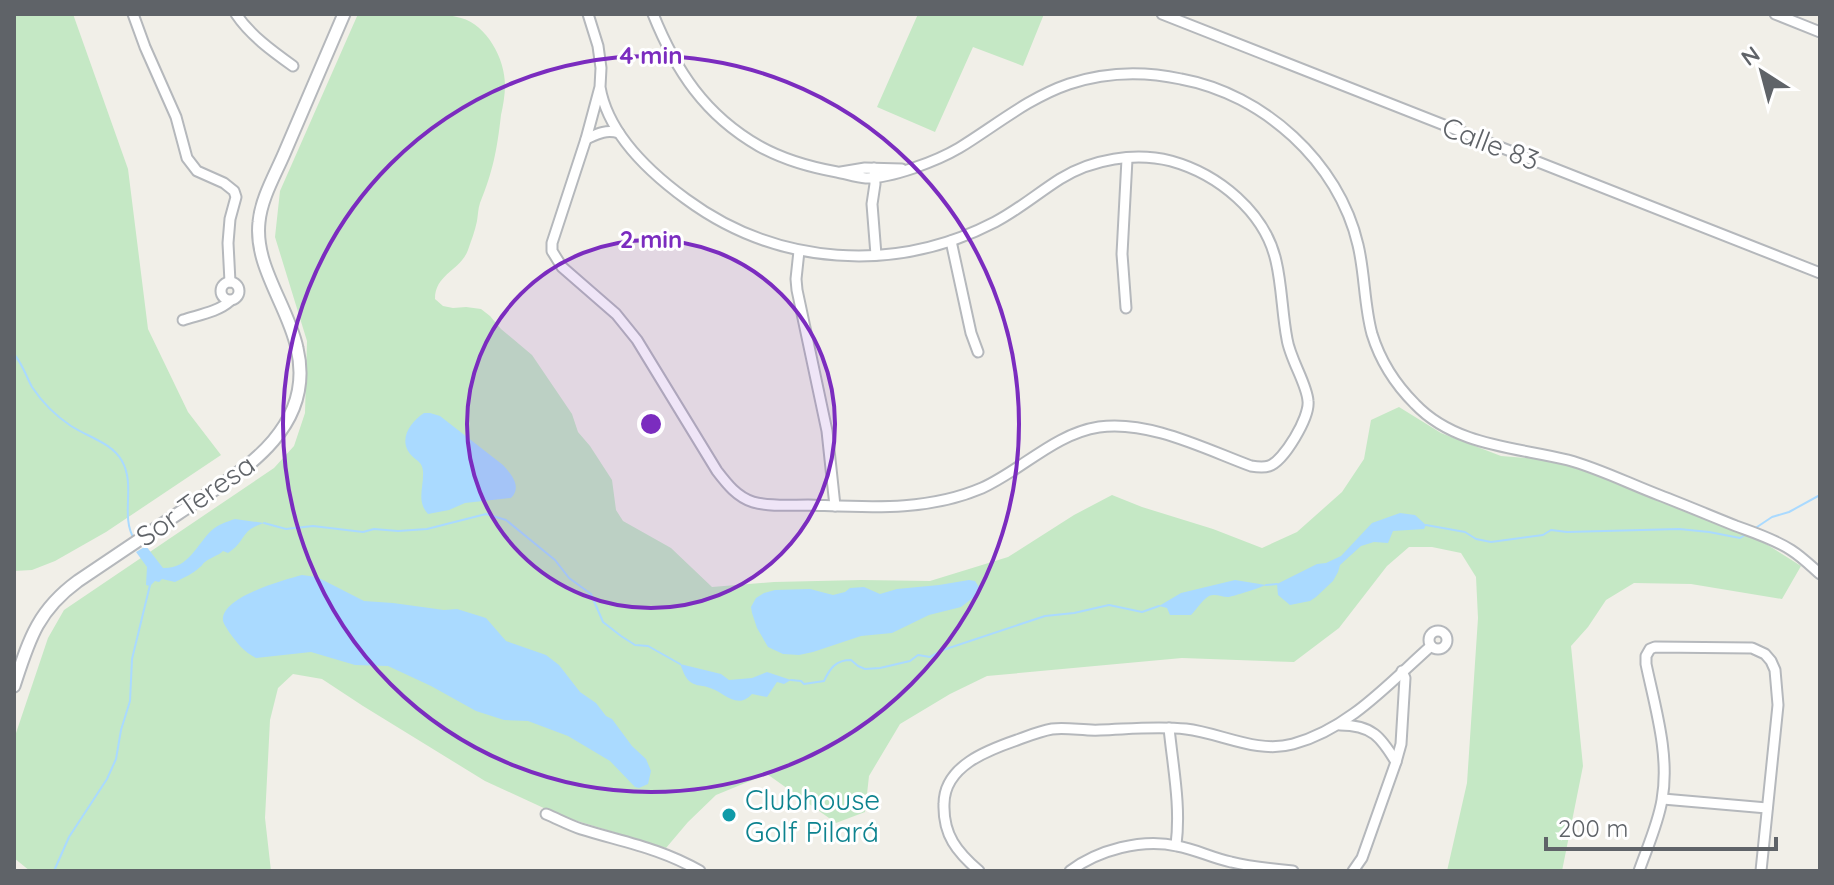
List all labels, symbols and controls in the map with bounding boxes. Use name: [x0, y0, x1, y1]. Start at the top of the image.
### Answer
north arrow: [1722, 32, 1802, 112]
text: 4 min: [620, 40, 682, 70]
text: N: [1735, 40, 1765, 72]
street label: Calle 83: [1438, 109, 1544, 177]
text: 2 min: [620, 224, 682, 254]
centre of rings: [637, 410, 665, 438]
street label: Sor Teresa: [129, 446, 261, 554]
place label: Clubhouse Golf Pilará: [745, 782, 880, 849]
scale bar: [1546, 801, 1776, 851]
marker: Clubhouse Golf Pilará: [720, 806, 738, 824]
text: 200 m: [1558, 813, 1628, 843]

